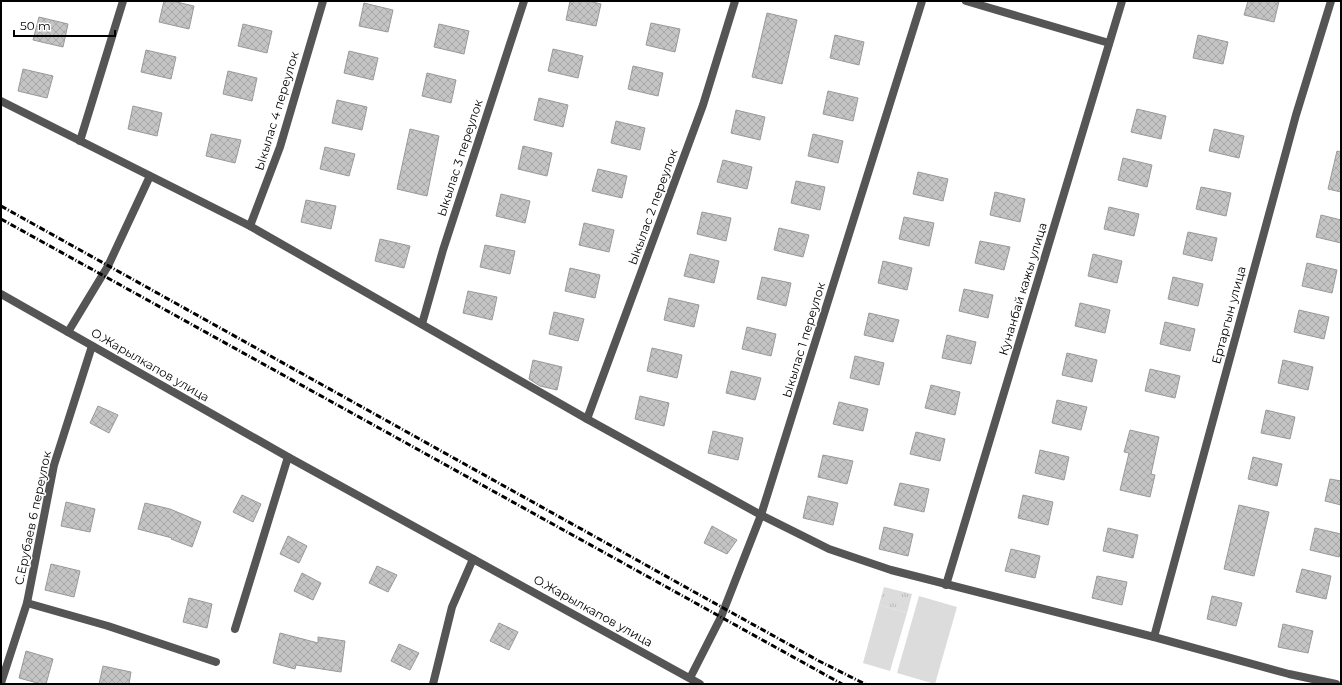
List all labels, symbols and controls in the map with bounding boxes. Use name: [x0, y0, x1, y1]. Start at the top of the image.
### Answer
scale bar: [14, 12, 115, 38]
text: 50 m: [20, 18, 51, 33]
street label: Ыкылас 4 переулок: [251, 50, 302, 172]
street label: Ыкылас 3 переулок: [434, 97, 486, 218]
street label: Ыкылас 2 переулок: [625, 147, 680, 267]
street label: Кунанбай кажы улица: [995, 221, 1050, 357]
street label: Ертаргын улица: [1208, 264, 1249, 365]
street label: Ыкылас 1 переулок: [779, 280, 828, 399]
street label: О.Жарылкапов улица: [88, 325, 212, 405]
street label: С.Ерубаев 6 переулок: [11, 449, 54, 586]
street label: О.Жарылкапов улица: [531, 571, 656, 650]

